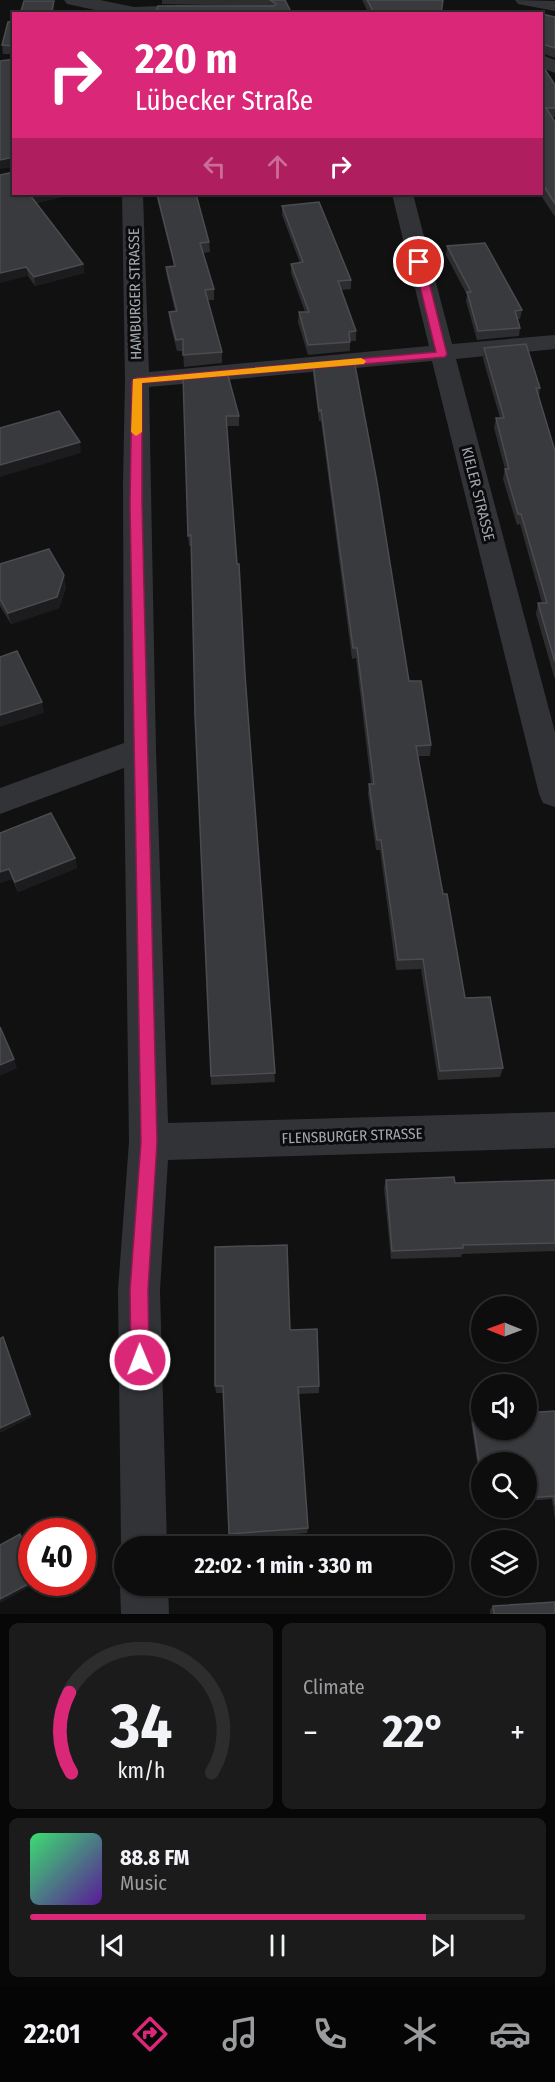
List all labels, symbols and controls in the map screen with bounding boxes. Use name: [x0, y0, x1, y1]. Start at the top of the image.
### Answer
text: 220 m: [135, 34, 238, 84]
icon: right: [36, 36, 114, 114]
text: Lübecker Straße: [135, 85, 313, 117]
icon: left: [198, 150, 231, 183]
icon: ahead: [261, 150, 294, 183]
icon: right: [324, 150, 357, 183]
street label: HAMBURGER STRASSE: [125, 228, 145, 360]
pin: [393, 236, 444, 287]
icon: arrive: [402, 245, 435, 278]
street label: KIELER STRASSE: [458, 445, 498, 543]
street label: FLENSBURGER STRASSE: [281, 1125, 423, 1147]
north arrow: [471, 1296, 537, 1362]
map controls: [471, 1296, 537, 1596]
position arrow: [108, 1328, 172, 1392]
button: sound: [471, 1374, 537, 1440]
button: search: [471, 1452, 537, 1518]
speed limit sign: 40: [18, 1518, 96, 1596]
button: layers: [471, 1530, 537, 1596]
text: 22:02 · 1 min · 330 m: [195, 1552, 372, 1579]
text: Climate: [303, 1675, 365, 1699]
text: 34: [109, 1689, 172, 1764]
text: 22°: [383, 1705, 445, 1759]
text: −: [303, 1713, 318, 1753]
text: +: [510, 1713, 525, 1753]
text: km/h: [117, 1758, 165, 1784]
text: 88.8 FM: [120, 1844, 189, 1871]
text: Music: [120, 1871, 167, 1895]
icon: previous: [96, 1929, 129, 1962]
icon: pause: [261, 1929, 294, 1962]
icon: next: [426, 1929, 459, 1962]
icon: directions: [129, 2013, 171, 2055]
icon: music: [219, 2013, 261, 2055]
icon: phone: [309, 2013, 351, 2055]
icon: climate: [399, 2013, 441, 2055]
icon: car: [489, 2013, 531, 2055]
text: 22:01: [24, 2018, 81, 2050]

